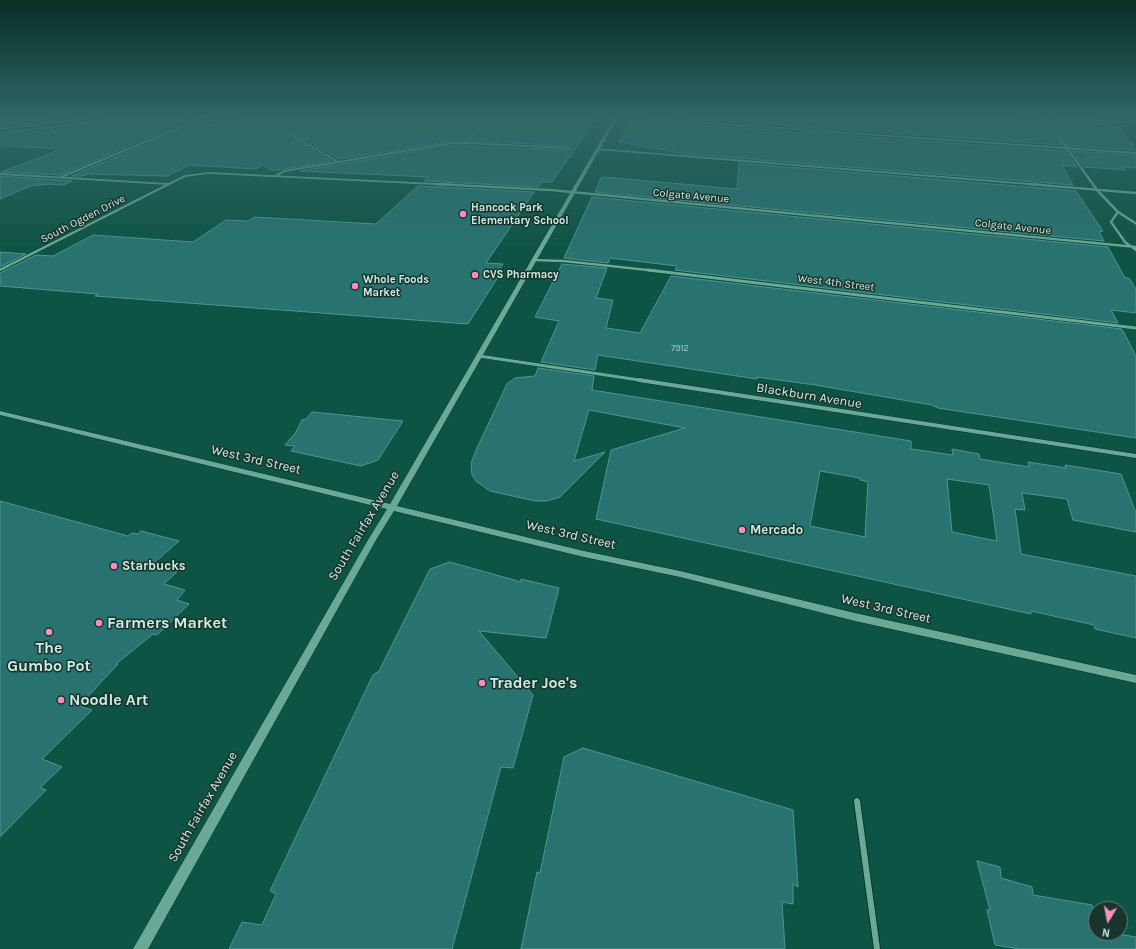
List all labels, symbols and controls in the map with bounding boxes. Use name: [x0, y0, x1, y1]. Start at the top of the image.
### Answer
street label: Colgate Avenue: [652, 186, 730, 206]
street label: South Ogden Drive: [39, 192, 127, 246]
place label: Hancock Park Elementary School: [471, 201, 569, 227]
marker: Hancock Park Elementary School: [458, 209, 468, 219]
street label: Colgate Avenue: [974, 216, 1052, 238]
place label: CVS Pharmacy: [483, 268, 559, 282]
marker: CVS Pharmacy: [470, 270, 480, 280]
street label: West 4th Street: [797, 272, 875, 294]
place label: Whole Foods Market: [363, 273, 429, 299]
marker: Whole Foods Market: [350, 281, 360, 291]
house number: 7912: [671, 343, 689, 353]
street label: Blackburn Avenue: [755, 380, 863, 412]
street label: West 3rd Street: [210, 442, 302, 478]
street label: South Fairfax Avenue: [325, 468, 403, 584]
street label: West 3rd Street: [525, 517, 617, 553]
place label: Mercado: [750, 522, 803, 538]
marker: Mercado: [737, 525, 747, 535]
place label: Starbucks: [122, 558, 186, 574]
marker: Starbucks: [109, 561, 119, 571]
street label: West 3rd Street: [840, 591, 932, 627]
place label: Farmers Market: [107, 613, 227, 633]
marker: Farmers Market: [94, 618, 104, 628]
marker: The Gumbo Pot: [44, 627, 54, 637]
place label: The Gumbo Pot: [7, 638, 91, 676]
place label: Trader Joe's: [490, 673, 577, 693]
marker: Trader Joe's: [477, 678, 487, 688]
place label: Noodle Art: [69, 690, 148, 710]
marker: Noodle Art: [56, 695, 66, 705]
street label: South Fairfax Avenue: [165, 749, 241, 865]
north arrow: [1088, 901, 1128, 941]
text: N: [1101, 925, 1111, 939]

